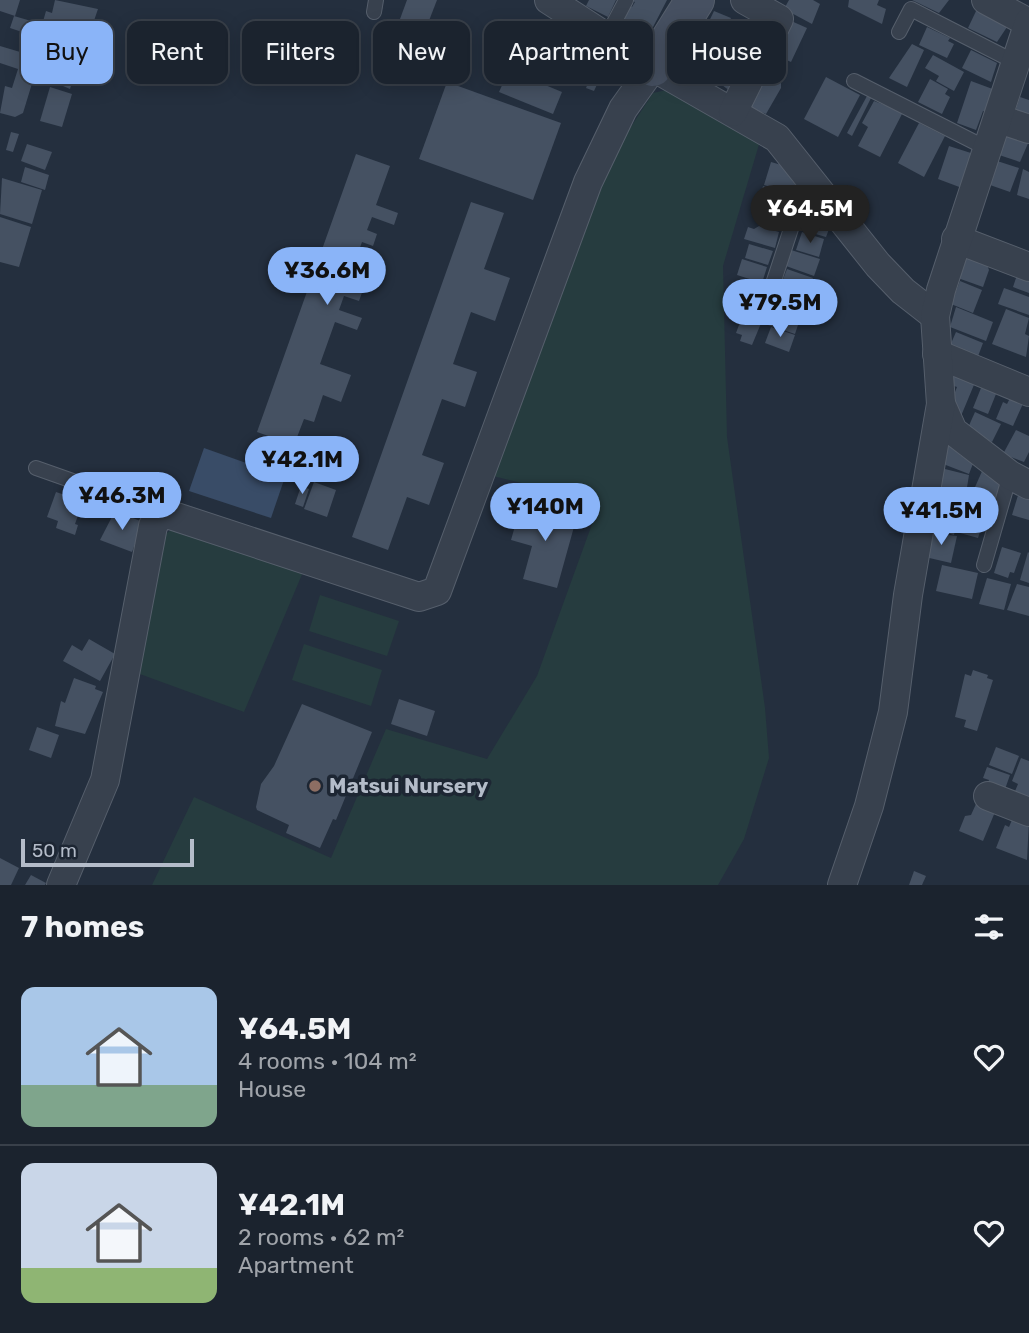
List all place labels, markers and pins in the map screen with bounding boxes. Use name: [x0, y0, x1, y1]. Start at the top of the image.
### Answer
pin: ¥64.5M: [753, 186, 867, 245]
pin: ¥36.6M: [270, 247, 384, 307]
pin: ¥79.5M: [723, 280, 837, 339]
pin: ¥42.1M: [245, 436, 359, 496]
pin: ¥46.3M: [65, 472, 179, 532]
pin: ¥140M: [496, 484, 594, 543]
pin: ¥41.5M: [884, 488, 998, 547]
place label: Matsui Nursery: [329, 773, 489, 798]
marker: Matsui Nursery: [307, 778, 323, 794]

